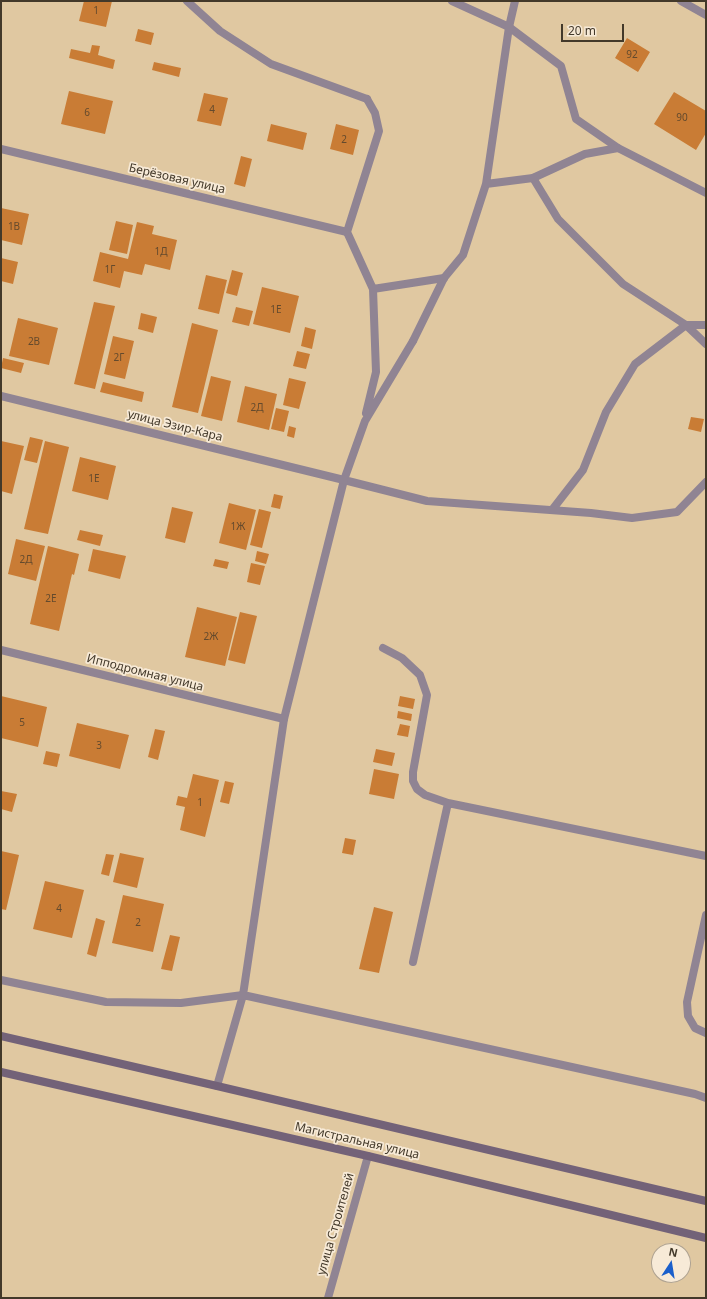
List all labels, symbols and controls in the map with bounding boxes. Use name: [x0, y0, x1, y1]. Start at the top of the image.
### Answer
house number: 1: [93, 5, 99, 17]
scale bar: [563, 16, 626, 42]
text: 20 m: [568, 22, 596, 39]
house number: 92: [626, 49, 638, 61]
house number: 4: [209, 104, 215, 116]
house number: 6: [84, 107, 90, 119]
house number: 90: [676, 112, 688, 124]
house number: 2: [341, 134, 347, 146]
street label: Берёзовая улица: [127, 161, 227, 197]
house number: 1В: [8, 221, 20, 233]
house number: 1Д: [154, 246, 168, 258]
house number: 1Г: [105, 264, 115, 276]
house number: 1Е: [270, 304, 282, 316]
house number: 2В: [28, 336, 40, 348]
house number: 2Г: [114, 352, 124, 364]
house number: 2Д: [250, 402, 264, 414]
street label: улица Эзир-Кара: [126, 407, 224, 445]
house number: 1Е: [88, 473, 100, 485]
house number: 1Ж: [231, 521, 245, 533]
house number: 2Д: [19, 554, 33, 566]
house number: 2Е: [45, 593, 57, 605]
house number: 2Ж: [204, 631, 218, 643]
street label: Ипподромная улица: [85, 652, 205, 694]
house number: 5: [19, 717, 25, 729]
house number: 3: [96, 740, 102, 752]
house number: 1: [197, 797, 203, 809]
house number: 4: [56, 903, 62, 915]
house number: 2: [135, 917, 141, 929]
street label: Магистральная улица: [293, 1120, 421, 1162]
street label: улица Строителей: [315, 1171, 357, 1277]
north arrow: [651, 1243, 691, 1283]
text: N: [667, 1243, 679, 1260]

